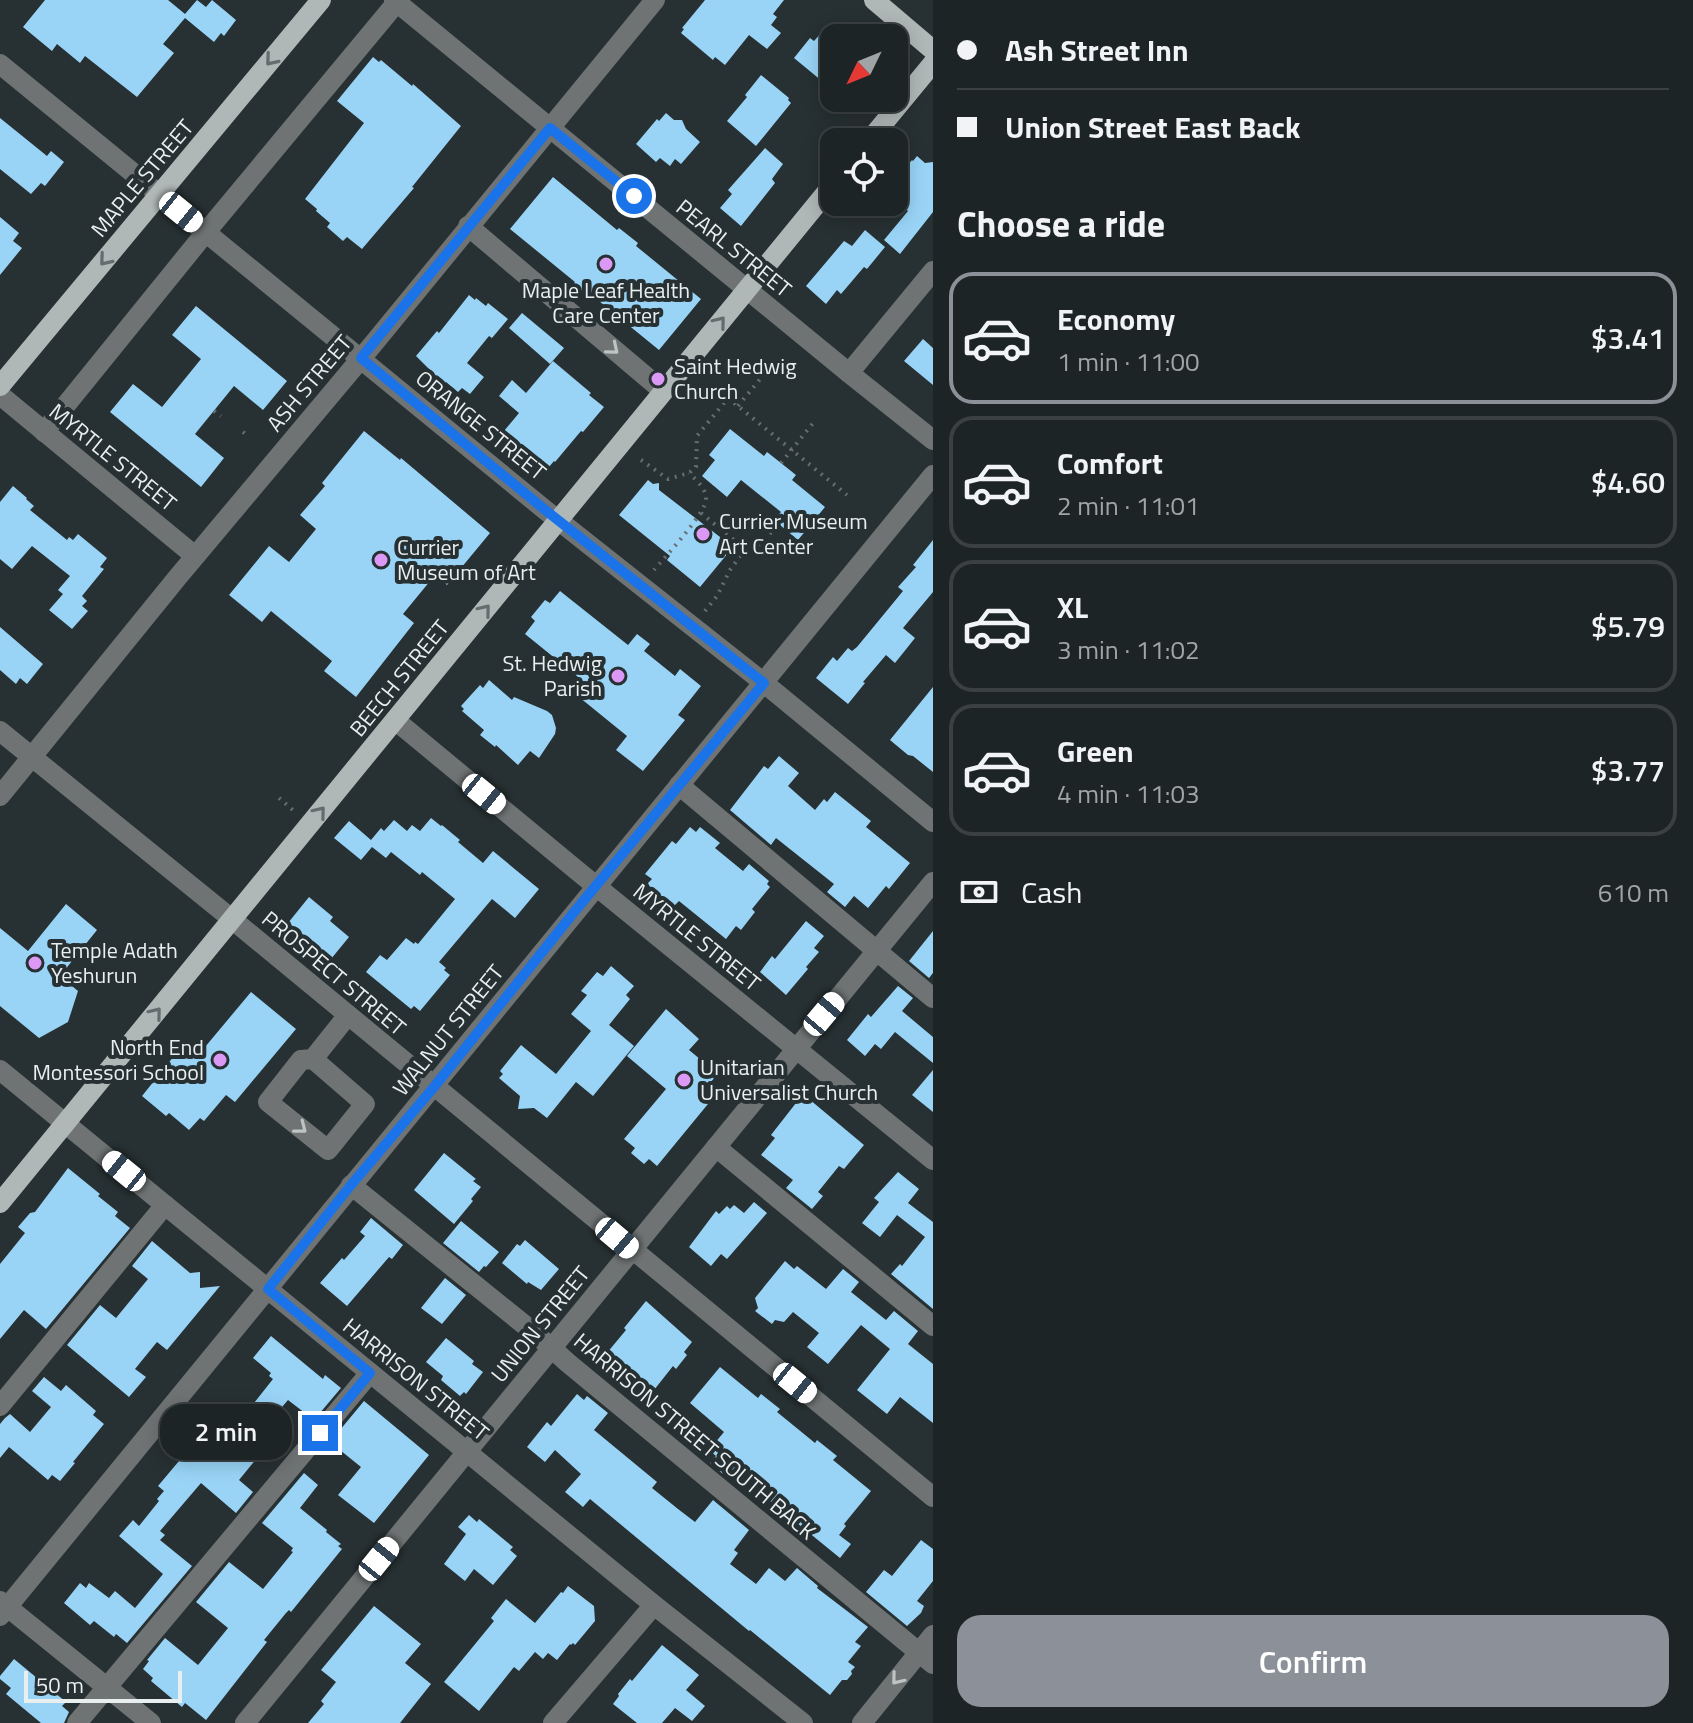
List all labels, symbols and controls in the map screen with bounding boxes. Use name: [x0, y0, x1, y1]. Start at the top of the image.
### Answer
north arrow: [820, 24, 908, 112]
map controls: [820, 24, 908, 216]
text: Ash Street Inn: [1005, 27, 1189, 73]
one-way arrow: [266, 51, 281, 65]
text: Union Street East Back: [1005, 104, 1300, 150]
street label: MAPLE STREET: [82, 111, 202, 245]
button: locate: [820, 128, 908, 216]
route start: [616, 178, 652, 214]
car: [155, 188, 207, 236]
street label: PEARL STREET: [669, 191, 800, 306]
text: Choose a ride: [957, 196, 1165, 251]
one-way arrow: [100, 251, 115, 265]
marker: Maple Leaf Health Care Center: [597, 255, 615, 273]
place label: Maple Leaf Health Care Center: [522, 273, 690, 332]
text: Economy: [1057, 296, 1175, 342]
icon: car: [961, 302, 1033, 374]
text: $3.41: [1591, 315, 1665, 361]
one-way arrow: [710, 316, 724, 331]
street label: ASH STREET: [258, 327, 360, 439]
one-way arrow: [604, 339, 619, 354]
text: 1 min · 11:00: [1057, 342, 1200, 381]
place label: Saint Hedwig Church: [674, 349, 796, 408]
street label: ORANGE STREET: [408, 362, 554, 489]
marker: Saint Hedwig Church: [649, 370, 667, 388]
street label: MYRTLE STREET: [42, 395, 185, 519]
text: Comfort: [1057, 440, 1163, 486]
icon: car: [961, 446, 1033, 518]
text: $4.60: [1591, 459, 1665, 505]
text: 2 min · 11:01: [1057, 486, 1200, 525]
place label: Currier Museum Art Center: [719, 504, 868, 563]
marker: Currier Museum Art Center: [694, 525, 712, 543]
place label: Currier Museum of Art: [397, 530, 536, 589]
marker: Currier Museum of Art: [372, 551, 390, 569]
text: XL: [1057, 584, 1088, 630]
icon: car: [961, 590, 1033, 662]
text: $5.79: [1591, 603, 1665, 649]
one-way arrow: [475, 605, 490, 620]
street label: BEECH STREET: [341, 612, 457, 744]
text: 3 min · 11:02: [1057, 630, 1200, 669]
place label: St. Hedwig Parish: [503, 646, 602, 705]
marker: St. Hedwig Parish: [609, 667, 627, 685]
text: Green: [1057, 728, 1134, 774]
icon: car: [961, 734, 1033, 806]
text: $3.77: [1591, 747, 1665, 793]
car: [458, 770, 510, 818]
text: 4 min · 11:03: [1057, 774, 1200, 813]
one-way arrow: [310, 807, 325, 821]
text: Cash: [1021, 869, 1082, 915]
icon: cash: [957, 870, 1001, 914]
text: 610 m: [1598, 873, 1669, 912]
street label: MYRTLE STREET: [626, 875, 769, 999]
street label: PROSPECT STREET: [254, 902, 414, 1044]
place label: Temple Adath Yeshurun: [51, 933, 178, 992]
marker: Temple Adath Yeshurun: [26, 954, 44, 972]
street label: WALNUT STREET: [384, 956, 512, 1103]
car: [799, 988, 849, 1040]
one-way arrow: [146, 1008, 161, 1023]
place label: North End Montessori School: [32, 1030, 204, 1089]
place label: Unitarian Universalist Church: [700, 1050, 878, 1109]
marker: North End Montessori School: [211, 1051, 229, 1069]
marker: Unitarian Universalist Church: [675, 1071, 693, 1089]
one-way arrow: [291, 1118, 306, 1132]
car: [98, 1147, 150, 1195]
car: [591, 1213, 643, 1263]
street label: UNION STREET: [482, 1258, 598, 1390]
street label: HARRISON STREET: [336, 1309, 497, 1449]
street label: HARRISON STREET SOUTH BACK: [566, 1324, 824, 1548]
car: [769, 1359, 821, 1407]
callout: 2 min: [160, 1405, 292, 1461]
text: 2 min: [195, 1412, 257, 1451]
route end: [302, 1415, 338, 1451]
car: [355, 1533, 403, 1585]
button: Confirm: [957, 1615, 1669, 1707]
scale bar: [24, 1667, 182, 1703]
text: 50 m: [36, 1668, 84, 1702]
one-way arrow: [893, 1670, 907, 1685]

